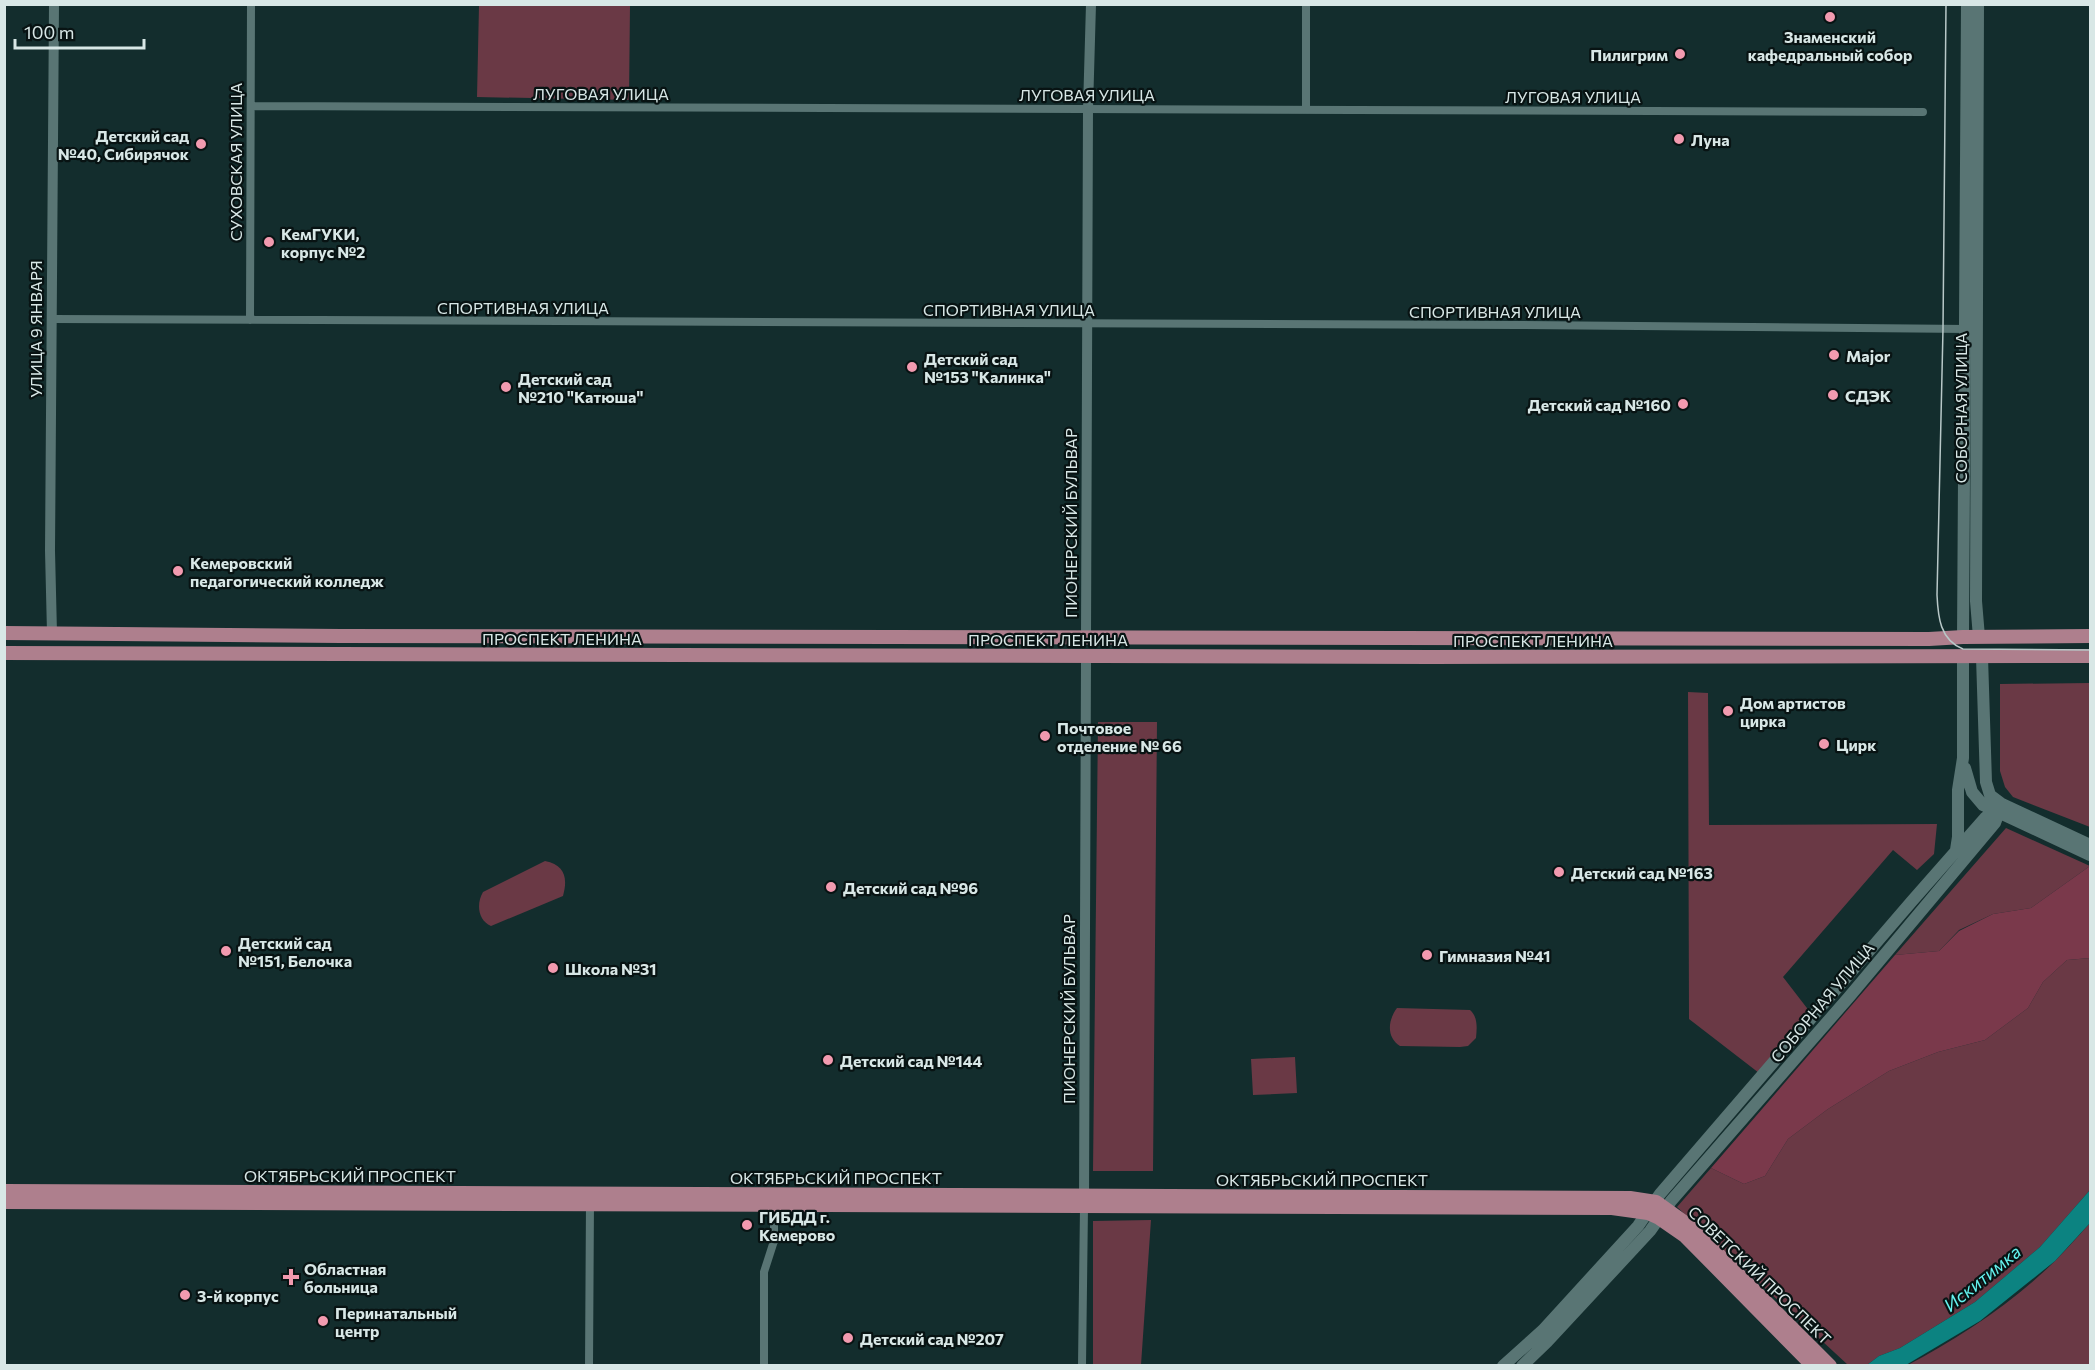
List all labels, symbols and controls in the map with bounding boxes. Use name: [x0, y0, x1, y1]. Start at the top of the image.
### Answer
marker: Знаменский кафедральный собор: [1823, 10, 1837, 24]
scale bar: [15, 12, 144, 50]
text: 100 m: [24, 21, 74, 43]
place label: Знаменский кафедральный собор: [1748, 27, 1912, 64]
place label: Пилигрим: [1590, 45, 1668, 64]
marker: Пилигрим: [1673, 47, 1687, 61]
street label: СУХОВСКАЯ УЛИЦА: [226, 83, 245, 241]
street label: ЛУГОВАЯ УЛИЦА: [533, 84, 669, 103]
street label: ЛУГОВАЯ УЛИЦА: [1019, 85, 1155, 104]
street label: ЛУГОВАЯ УЛИЦА: [1505, 87, 1641, 106]
place label: Детский сад №40, Сибирячок: [58, 126, 189, 163]
place label: Луна: [1691, 130, 1730, 149]
marker: Луна: [1672, 132, 1686, 146]
marker: Детский сад №40, Сибирячок: [194, 137, 208, 151]
place label: КемГУКИ, корпус №2: [281, 224, 365, 261]
marker: КемГУКИ, корпус №2: [262, 235, 276, 249]
street label: УЛИЦА 9 ЯНВАРЯ: [26, 260, 45, 398]
street label: СПОРТИВНАЯ УЛИЦА: [437, 298, 609, 317]
street label: СПОРТИВНАЯ УЛИЦА: [923, 300, 1095, 319]
street label: СПОРТИВНАЯ УЛИЦА: [1409, 302, 1581, 321]
street label: СОБОРНАЯ УЛИЦА: [1951, 333, 1970, 483]
place label: Major: [1846, 346, 1891, 365]
marker: Major: [1827, 348, 1841, 362]
place label: Детский сад №153 "Калинка": [924, 349, 1051, 386]
marker: Детский сад №153 "Калинка": [905, 360, 919, 374]
place label: Детский сад №210 "Катюша": [518, 369, 643, 406]
marker: Детский сад №210 "Катюша": [499, 380, 513, 394]
place label: СДЭК: [1845, 386, 1891, 405]
marker: СДЭК: [1826, 388, 1840, 402]
place label: Детский сад №160: [1528, 395, 1671, 414]
marker: Детский сад №160: [1676, 397, 1690, 411]
street label: ПИОНЕРСКИЙ БУЛЬВАР: [1061, 428, 1080, 618]
place label: Кемеровский педагогический колледж: [190, 553, 384, 590]
marker: Кемеровский педагогический колледж: [171, 564, 185, 578]
street label: ПРОСПЕКТ ЛЕНИНА: [482, 629, 642, 648]
street label: ПРОСПЕКТ ЛЕНИНА: [968, 630, 1128, 649]
street label: ПРОСПЕКТ ЛЕНИНА: [1453, 631, 1613, 650]
place label: Дом артистов цирка: [1740, 693, 1846, 730]
marker: Дом артистов цирка: [1721, 704, 1735, 718]
place label: Почтовое отделение № 66: [1057, 718, 1182, 755]
marker: Почтовое отделение № 66: [1038, 729, 1052, 743]
place label: Цирк: [1836, 735, 1876, 754]
marker: Цирк: [1817, 737, 1831, 751]
place label: Детский сад №163: [1571, 863, 1713, 882]
marker: Детский сад №163: [1552, 865, 1566, 879]
place label: Детский сад №96: [843, 878, 978, 897]
marker: Детский сад №96: [824, 880, 838, 894]
street label: ПИОНЕРСКИЙ БУЛЬВАР: [1059, 914, 1078, 1104]
place label: Детский сад №151, Белочка: [238, 933, 352, 970]
street label: СОБОРНАЯ УЛИЦА: [1766, 938, 1878, 1066]
marker: Детский сад №151, Белочка: [219, 944, 233, 958]
place label: Гимназия №41: [1439, 946, 1551, 965]
marker: Гимназия №41: [1420, 948, 1434, 962]
place label: Школа №31: [565, 959, 657, 978]
marker: Школа №31: [546, 961, 560, 975]
place label: Детский сад №144: [840, 1051, 983, 1070]
marker: Детский сад №144: [821, 1053, 835, 1067]
street label: ОКТЯБРЬСКИЙ ПРОСПЕКТ: [244, 1166, 456, 1185]
street label: ОКТЯБРЬСКИЙ ПРОСПЕКТ: [730, 1168, 942, 1187]
street label: ОКТЯБРЬСКИЙ ПРОСПЕКТ: [1216, 1170, 1428, 1189]
street label: СОВЕТСКИЙ ПРОСПЕКТ: [1685, 1202, 1835, 1348]
place label: ГИБДД г. Кемерово: [759, 1207, 836, 1244]
marker: ГИБДД г. Кемерово: [740, 1218, 754, 1232]
water label: Искитимка: [1939, 1240, 2025, 1316]
place label: Областная больница: [304, 1259, 386, 1296]
marker: Областная больница: [282, 1268, 300, 1286]
place label: 3-й корпус: [197, 1286, 279, 1305]
marker: 3-й корпус: [178, 1288, 192, 1302]
place label: Перинатальный центр: [335, 1303, 457, 1340]
marker: Перинатальный центр: [316, 1314, 330, 1328]
place label: Детский сад №207: [860, 1329, 1004, 1348]
marker: Детский сад №207: [841, 1331, 855, 1345]

